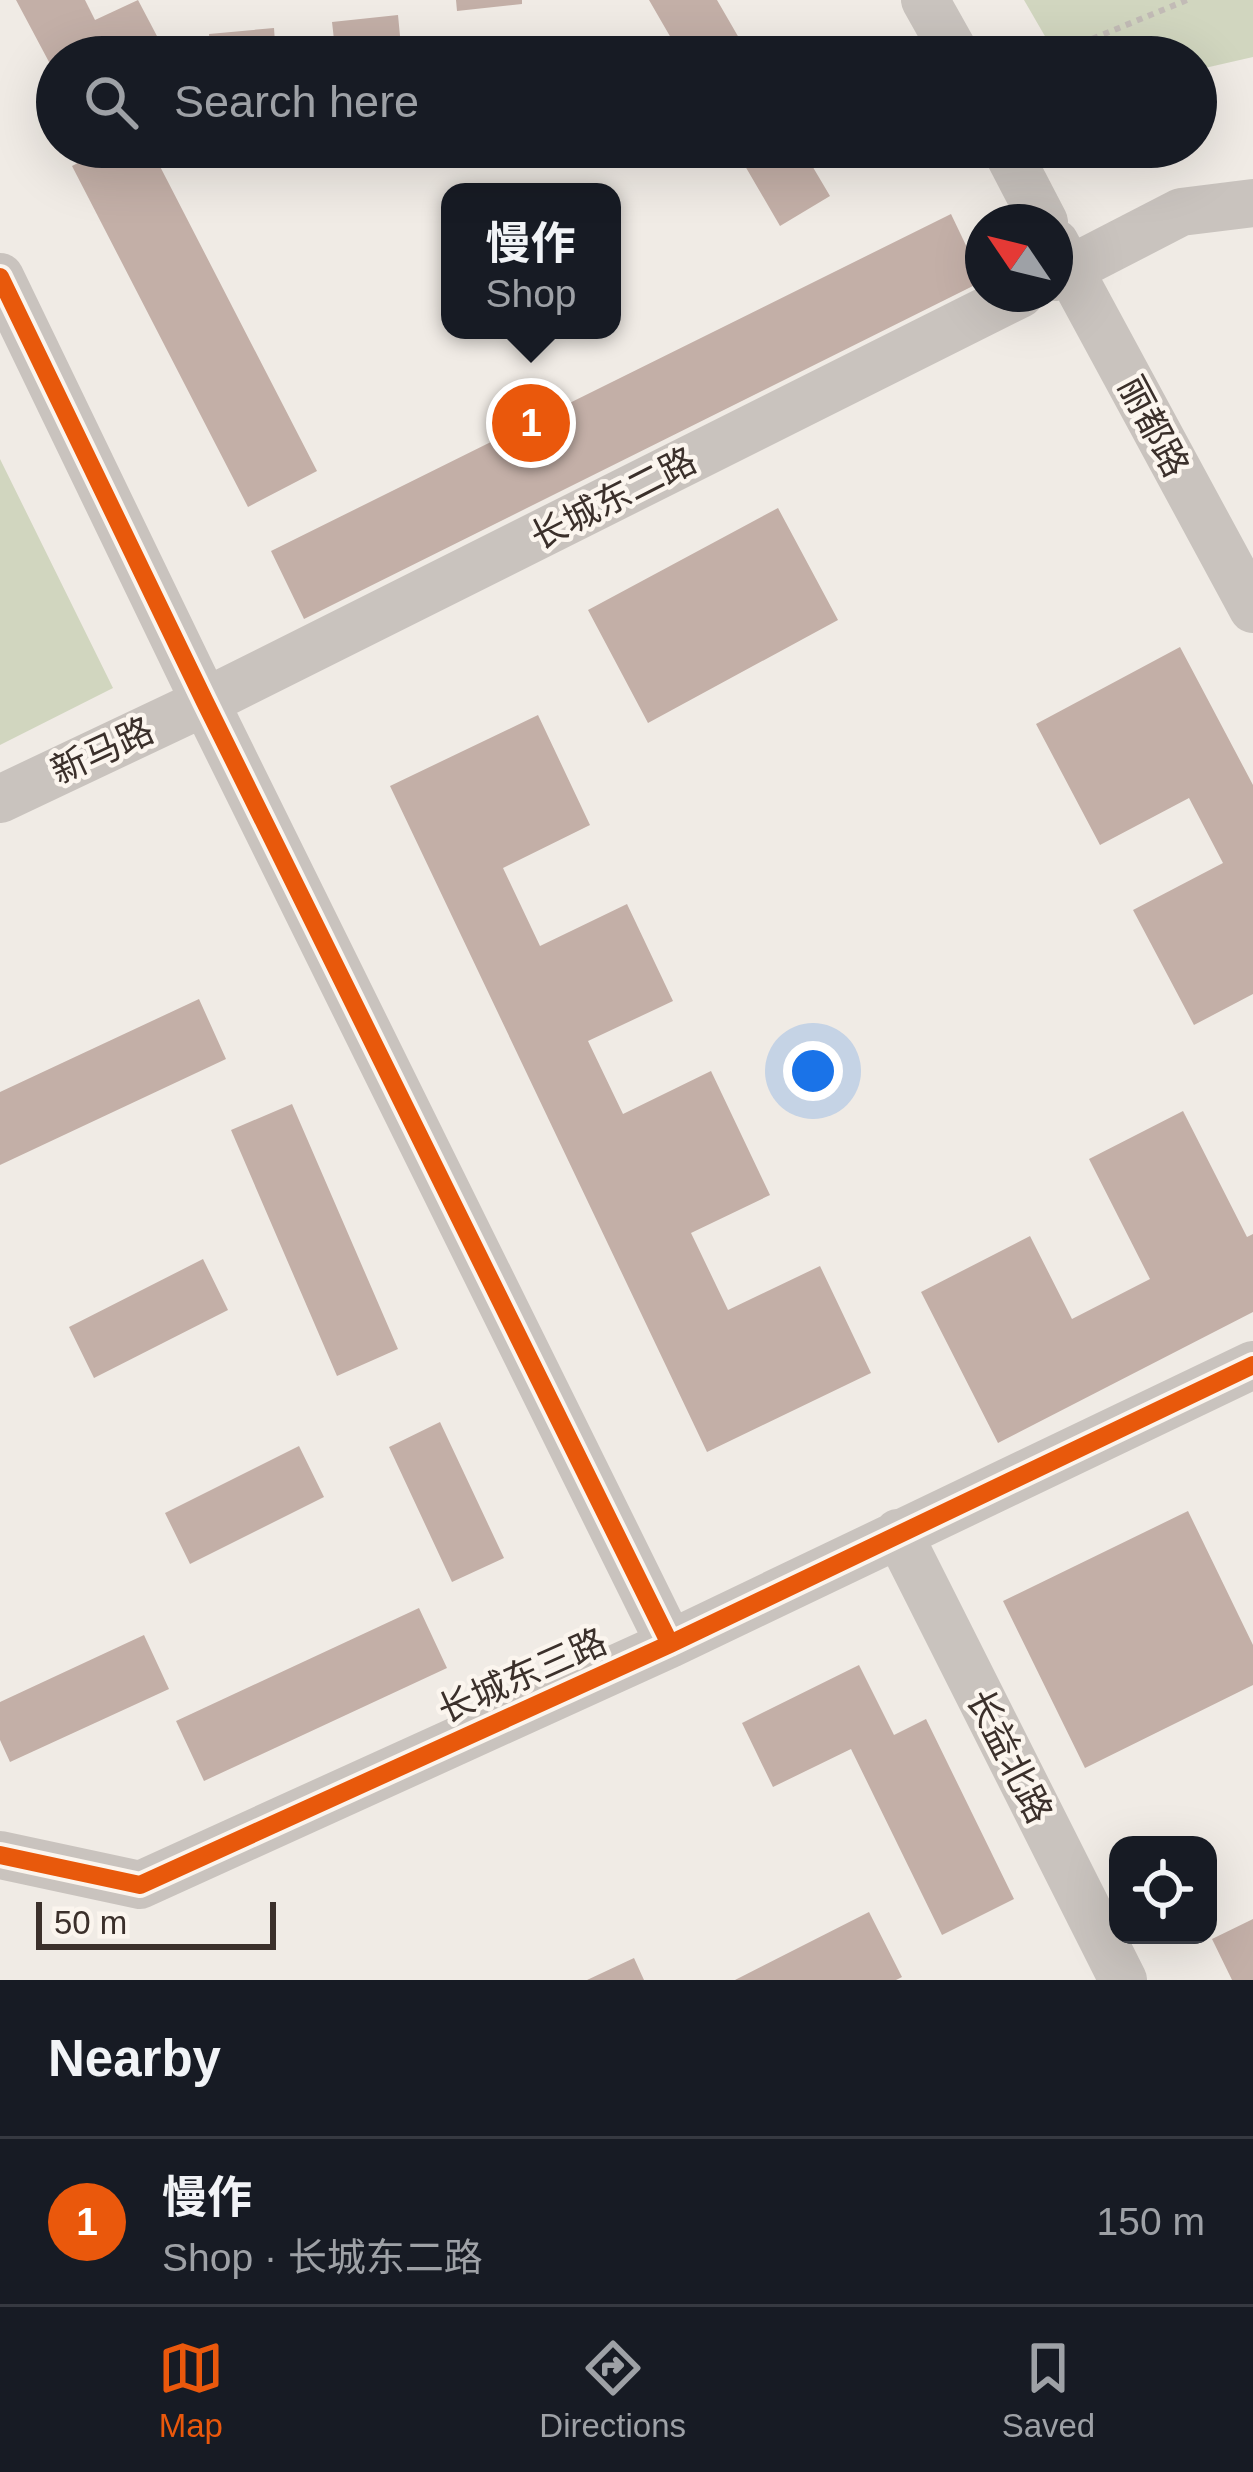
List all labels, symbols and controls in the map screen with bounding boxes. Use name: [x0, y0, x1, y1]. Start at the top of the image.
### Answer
search box: [36, 36, 1217, 168]
icon: search: [78, 69, 144, 135]
text: Search here: [174, 76, 419, 127]
popup: [441, 183, 621, 339]
north arrow: [965, 204, 1073, 312]
text: 慢作: [485, 218, 575, 269]
text: Shop: [485, 272, 577, 315]
street label: 丽都路: [1110, 369, 1197, 484]
pin: 1: [492, 378, 570, 468]
street label: 长城东二路: [524, 439, 703, 558]
street label: 新马路: [45, 709, 160, 792]
your location: [783, 1041, 843, 1101]
street label: 长城东三路: [432, 1620, 613, 1731]
street label: 长益北路: [959, 1683, 1061, 1830]
map controls: [1109, 1836, 1217, 1944]
button: locate: [1109, 1836, 1217, 1944]
scale bar: [36, 1896, 276, 1949]
text: 50 m: [54, 1904, 127, 1941]
text: Nearby: [48, 2030, 221, 2087]
text: 慢作: [162, 2172, 252, 2223]
text: 1: [76, 2200, 98, 2243]
text: 150 m: [1097, 2200, 1205, 2243]
text: Shop · 长城东二路: [162, 2236, 483, 2279]
tab: Map: [158, 2335, 224, 2445]
tab: Directions: [539, 2335, 686, 2445]
tab: Saved: [1002, 2335, 1095, 2445]

